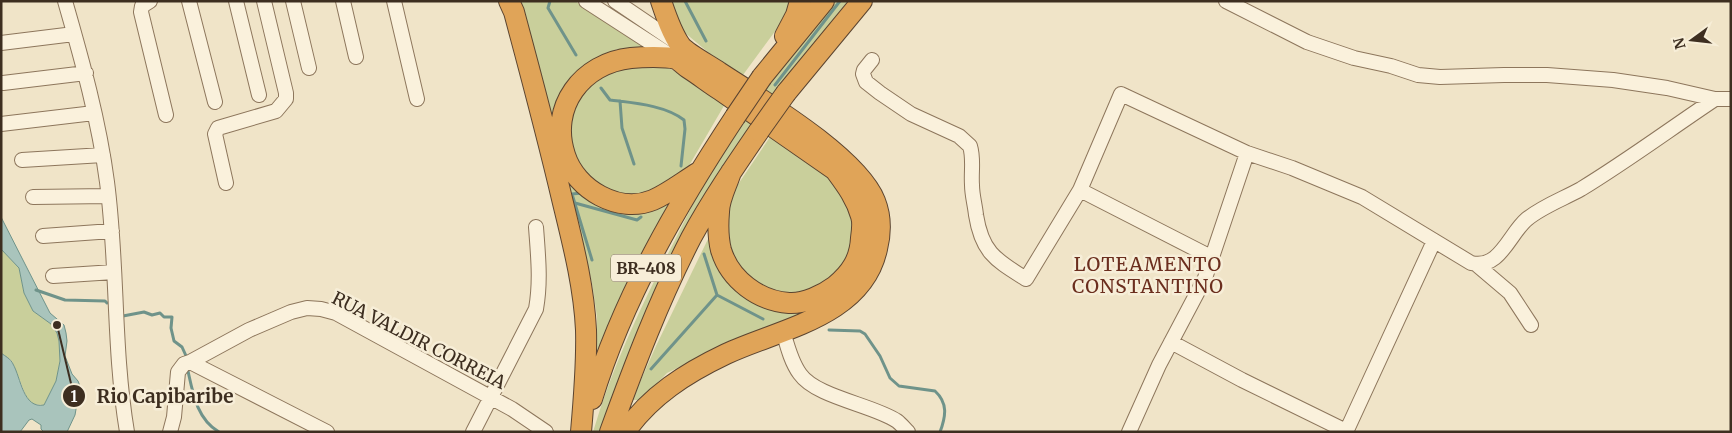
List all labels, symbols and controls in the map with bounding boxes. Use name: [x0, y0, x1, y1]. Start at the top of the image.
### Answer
north arrow: [1667, 15, 1717, 65]
text: N: [1669, 36, 1690, 51]
district label: LOTEAMENTO CONSTANTINO: [1072, 252, 1224, 298]
road number: BR-408: [611, 254, 681, 282]
street label: RUA VALDIR CORREIA: [328, 286, 510, 394]
callout: Rio Capibaribe: [61, 379, 243, 413]
text: Rio Capibaribe: [96, 384, 234, 408]
text: 1: [71, 387, 78, 406]

